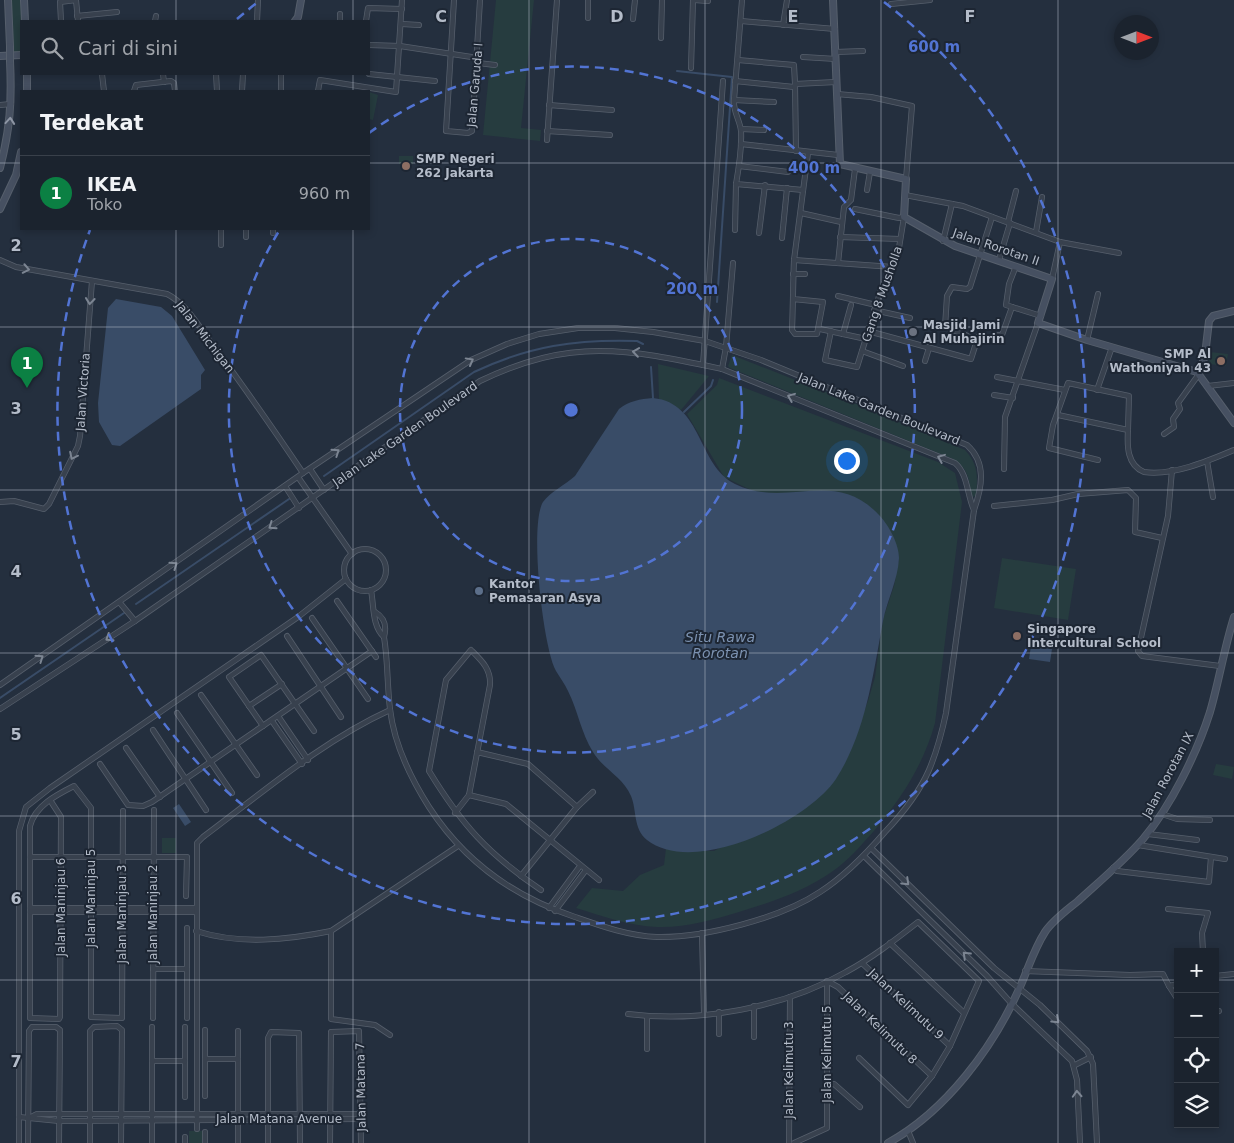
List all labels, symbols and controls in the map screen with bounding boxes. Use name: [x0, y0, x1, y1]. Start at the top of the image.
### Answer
text: C: [435, 7, 447, 26]
text: D: [610, 7, 624, 26]
text: E: [788, 7, 798, 26]
text: F: [965, 7, 975, 26]
north arrow: [1114, 15, 1159, 60]
search box: [20, 20, 370, 75]
icon: search: [38, 34, 66, 62]
text: Cari di sini: [78, 37, 178, 59]
text: 600 m: [908, 38, 960, 56]
street label: Jalan Garuda I: [464, 42, 486, 129]
text: Terdekat: [40, 111, 144, 135]
one-way arrow: [4, 117, 15, 125]
place label: SMP Negeri 262 Jakarta: [416, 152, 495, 180]
text: 400 m: [788, 159, 840, 177]
marker: SMP Negeri 262 Jakarta: [400, 160, 412, 172]
text: IKEA: [87, 173, 136, 195]
text: 1: [50, 184, 62, 203]
text: 960 m: [299, 184, 350, 203]
text: Toko: [87, 195, 122, 214]
street label: Jalan Rorotan II: [950, 225, 1041, 268]
text: 2: [10, 236, 22, 255]
street label: Gang 8 Musholla: [859, 244, 905, 344]
one-way arrow: [21, 263, 30, 273]
text: 200 m: [666, 280, 718, 298]
one-way arrow: [85, 297, 96, 305]
street label: Jalan Michigan: [172, 298, 237, 376]
place label: Masjid Jami Al Muhajirin: [923, 318, 1005, 346]
marker: Masjid Jami Al Muhajirin: [907, 326, 919, 338]
pin: 1: [11, 347, 43, 388]
one-way arrow: [631, 347, 639, 358]
place label: SMP Al Wathoniyah 43: [1110, 347, 1211, 375]
street label: Jalan Victoria: [73, 352, 93, 433]
marker: SMP Al Wathoniyah 43: [1215, 355, 1227, 367]
one-way arrow: [465, 357, 474, 367]
street label: Jalan Lake Garden Boulevard: [795, 370, 962, 448]
street label: Jalan Lake Garden Boulevard: [329, 379, 480, 490]
one-way arrow: [787, 392, 796, 403]
text: 3: [10, 399, 22, 418]
centre of rings: [562, 401, 580, 419]
your location: [834, 448, 860, 474]
one-way arrow: [330, 449, 339, 458]
one-way arrow: [69, 450, 79, 459]
one-way arrow: [938, 454, 946, 464]
one-way arrow: [268, 520, 278, 529]
text: 4: [10, 562, 22, 581]
one-way arrow: [168, 562, 177, 571]
place label: Kantor Pemasaran Asya: [489, 577, 601, 605]
marker: Kantor Pemasaran Asya: [473, 585, 485, 597]
place label: Singapore Intercultural School: [1027, 622, 1161, 650]
water label: Situ Rawa Rorotan: [685, 629, 755, 661]
marker: Singapore Intercultural School: [1011, 630, 1023, 642]
one-way arrow: [105, 631, 114, 641]
one-way arrow: [34, 655, 44, 664]
text: 5: [10, 725, 22, 744]
street label: Jalan Rorotan IX: [1139, 730, 1197, 821]
street label: Jalan Maninjau 5: [84, 849, 98, 949]
street label: Jalan Maninjau 6: [54, 858, 68, 958]
street label: Jalan Maninjau 3: [115, 865, 129, 965]
street label: Jalan Maninjau 2: [146, 865, 160, 965]
one-way arrow: [900, 876, 909, 885]
text: 6: [10, 889, 22, 908]
map controls: [1174, 948, 1219, 1128]
button: +: [1174, 948, 1219, 993]
one-way arrow: [962, 952, 971, 961]
street label: Jalan Kelimutu 9: [865, 965, 946, 1042]
street label: Jalan Kelimutu 8: [839, 988, 920, 1067]
button: −: [1174, 993, 1219, 1038]
street label: Jalan Kelimutu 5: [820, 1005, 834, 1104]
one-way arrow: [1050, 1014, 1059, 1023]
street label: Jalan Kelimutu 3: [782, 1021, 796, 1120]
button: locate: [1174, 1038, 1219, 1083]
street label: Jalan Matana 7: [353, 1042, 369, 1133]
text: 7: [10, 1052, 22, 1071]
button: layers: [1174, 1083, 1219, 1128]
one-way arrow: [1072, 1090, 1083, 1098]
street label: Jalan Matana Avenue: [215, 1112, 342, 1126]

